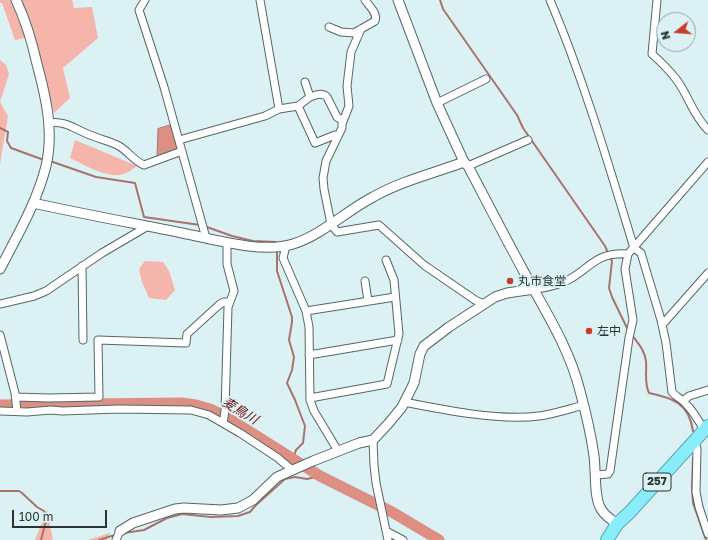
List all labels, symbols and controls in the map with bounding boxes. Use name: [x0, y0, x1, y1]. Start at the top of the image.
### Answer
north arrow: [656, 12, 696, 52]
text: N: [658, 29, 672, 41]
place label: 丸市食堂: [518, 274, 566, 288]
marker: 丸市食堂: [505, 276, 515, 286]
place label: 左中: [597, 324, 621, 338]
marker: 左中: [584, 326, 594, 336]
water label: 麦鳥川: [219, 394, 261, 428]
road number: 257: [643, 473, 671, 491]
scale bar: [14, 502, 109, 528]
text: 100 m: [19, 509, 53, 524]

